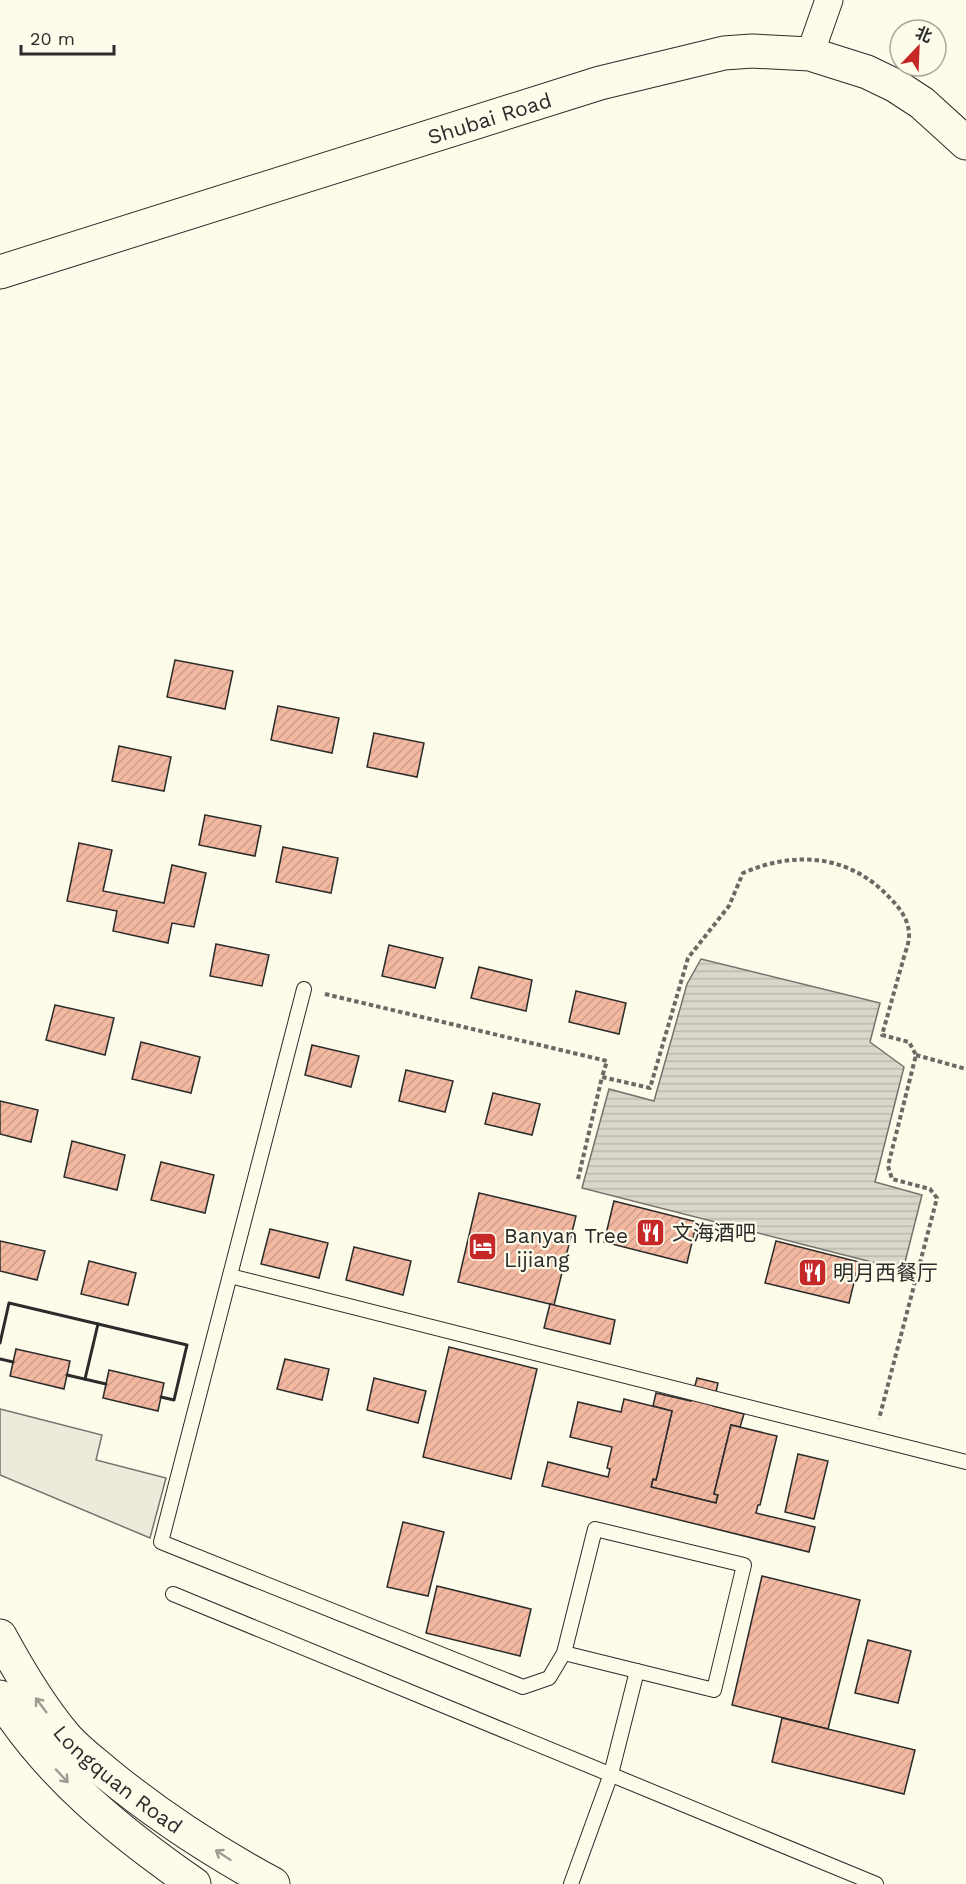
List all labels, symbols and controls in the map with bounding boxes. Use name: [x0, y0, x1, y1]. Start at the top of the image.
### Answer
scale bar: [21, 18, 114, 56]
north arrow: [888, 18, 948, 78]
text: 北: [913, 23, 935, 47]
text: 20 m: [30, 28, 75, 49]
street label: Shubai Road: [424, 87, 554, 149]
restaurant icon: 文海酒吧: [635, 1216, 667, 1248]
place label: 文海酒吧: [672, 1220, 756, 1245]
place label: Banyan Tree Lijiang: [504, 1223, 628, 1272]
hotel icon: Banyan Tree Lijiang: [467, 1231, 499, 1263]
restaurant icon: 明月西餐厅: [796, 1256, 828, 1288]
place label: 明月西餐厅: [833, 1260, 938, 1285]
one-way arrow: [35, 1697, 48, 1713]
street label: Longquan Road: [48, 1720, 187, 1838]
one-way arrow: [55, 1768, 69, 1783]
one-way arrow: [215, 1848, 232, 1860]

